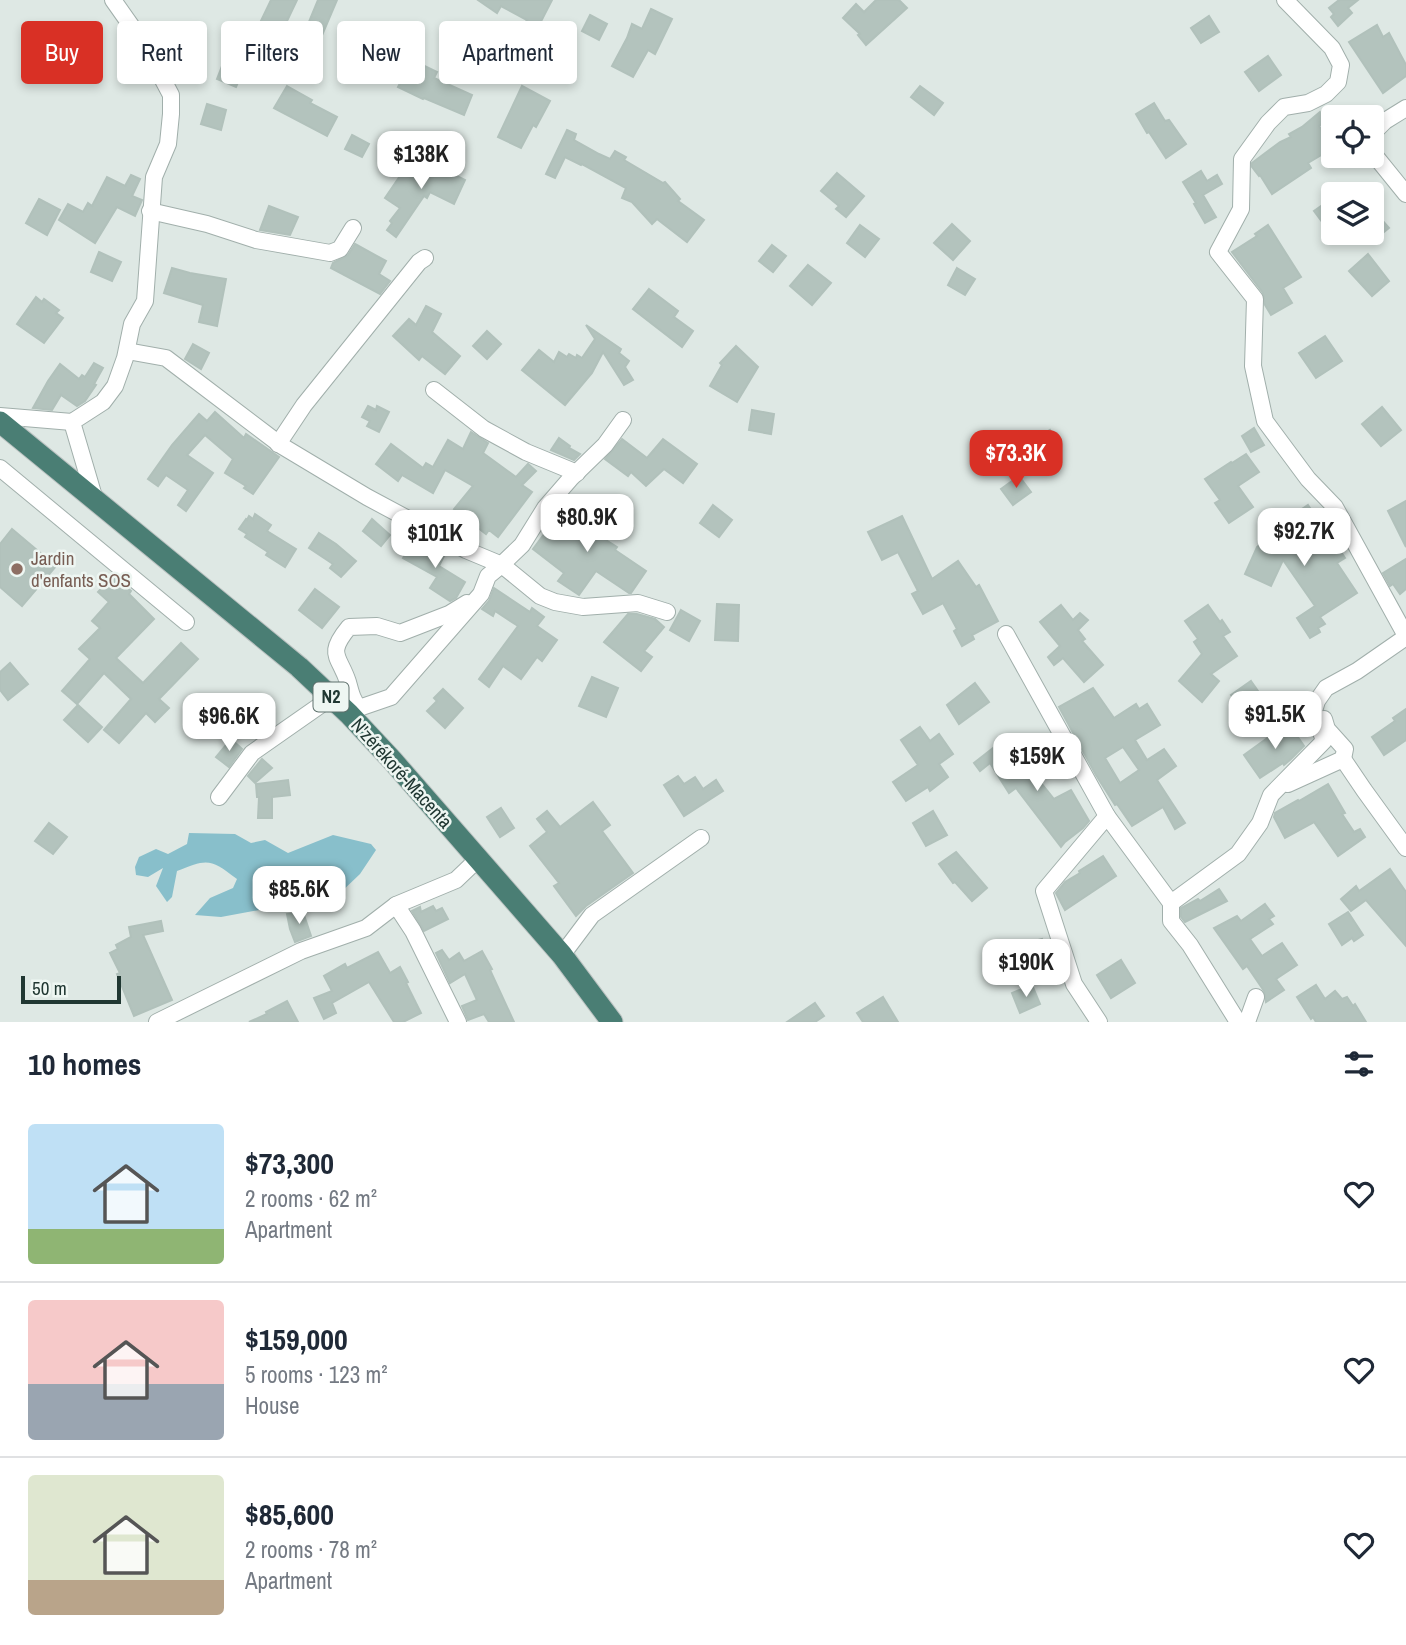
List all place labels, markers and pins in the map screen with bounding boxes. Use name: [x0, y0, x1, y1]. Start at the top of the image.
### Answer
pin: $138K: [372, 132, 470, 191]
pin: $73.3K: [959, 430, 1073, 490]
pin: $80.9K: [530, 494, 644, 554]
pin: $92.7K: [1247, 508, 1361, 568]
pin: $101K: [386, 510, 484, 570]
place label: Jardin d'enfants SOS: [31, 545, 131, 593]
marker: Jardin d'enfants SOS: [9, 561, 25, 577]
pin: $91.5K: [1218, 692, 1332, 751]
pin: $96.6K: [172, 694, 286, 753]
pin: $159K: [988, 734, 1086, 793]
pin: $85.6K: [242, 866, 356, 926]
pin: $190K: [977, 940, 1075, 999]

